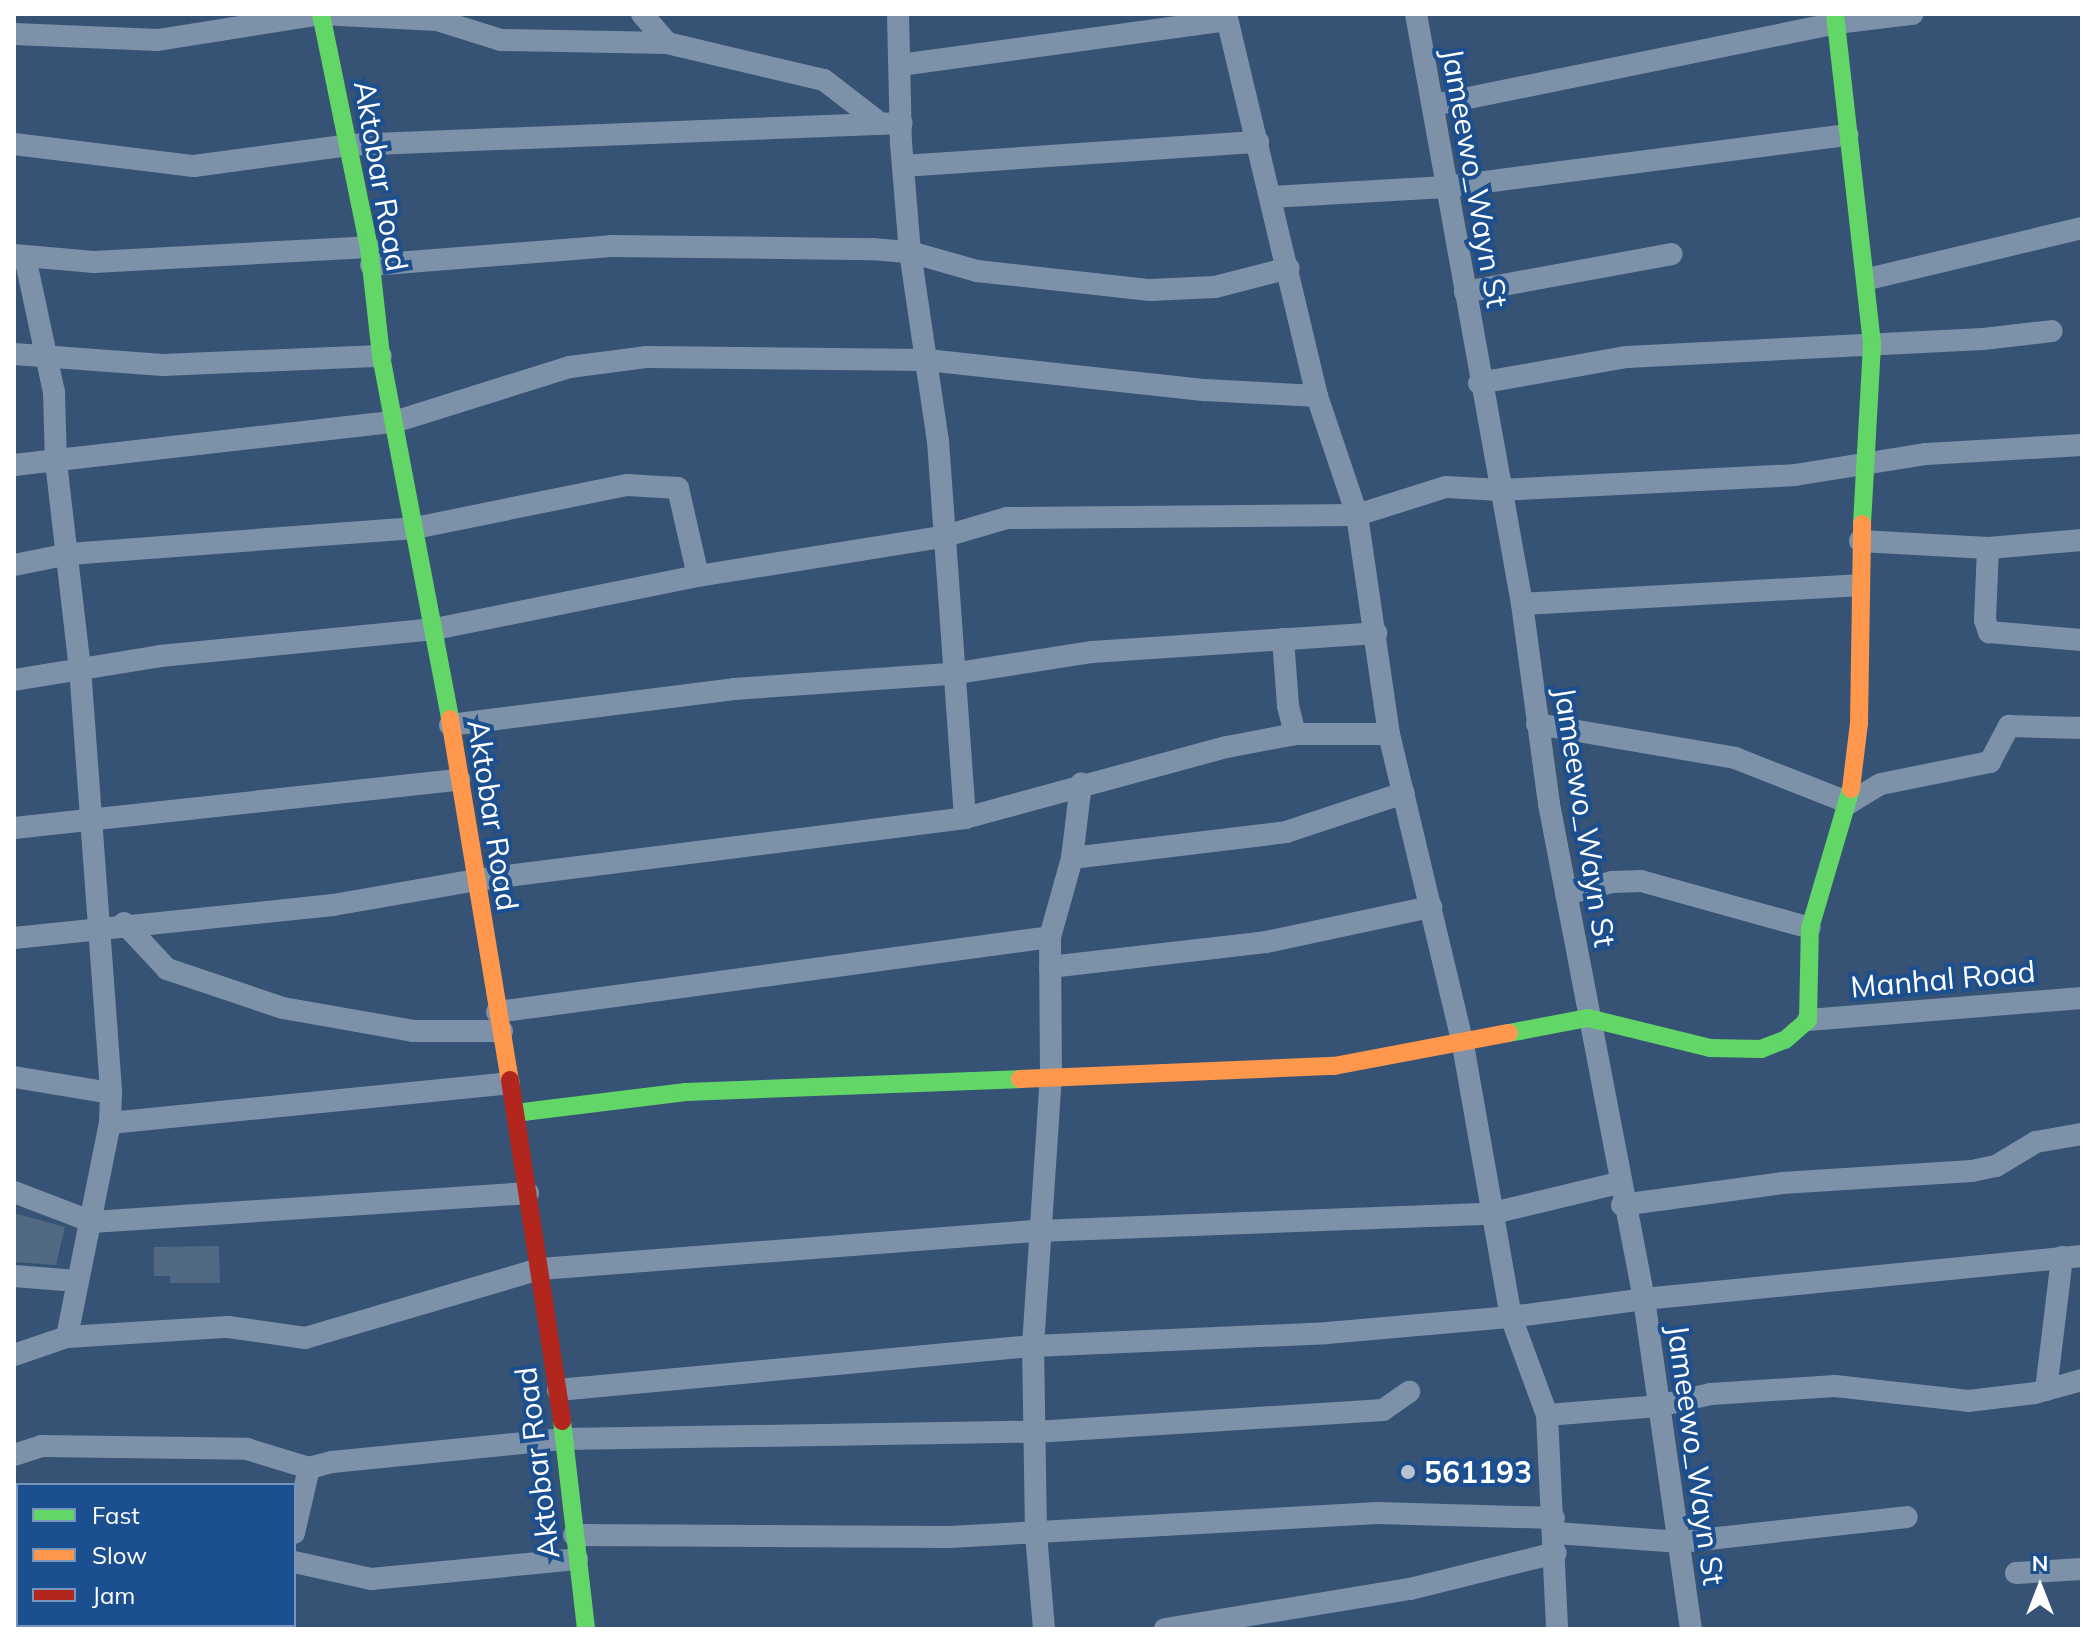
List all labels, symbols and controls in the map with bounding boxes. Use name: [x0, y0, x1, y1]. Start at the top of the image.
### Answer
street label: Jameewo_Wayn St: [1434, 46, 1516, 310]
street label: Aktobar Road: [347, 78, 415, 274]
street label: Jameewo_Wayn St: [1547, 685, 1623, 949]
street label: Aktobar Road: [460, 717, 526, 913]
street label: Manhal Road: [1849, 953, 2037, 1005]
street label: Jameewo_Wayn St: [1660, 1323, 1732, 1587]
street label: Aktobar Road: [507, 1365, 567, 1561]
place label: 561193: [1424, 1454, 1532, 1490]
marker: 561193: [1399, 1463, 1417, 1481]
legend: [16, 1483, 296, 1627]
text: Fast: [92, 1500, 140, 1530]
text: Slow: [92, 1540, 147, 1570]
north arrow: [2000, 1547, 2080, 1627]
text: N: [2032, 1549, 2048, 1577]
text: Jam: [92, 1580, 135, 1610]

